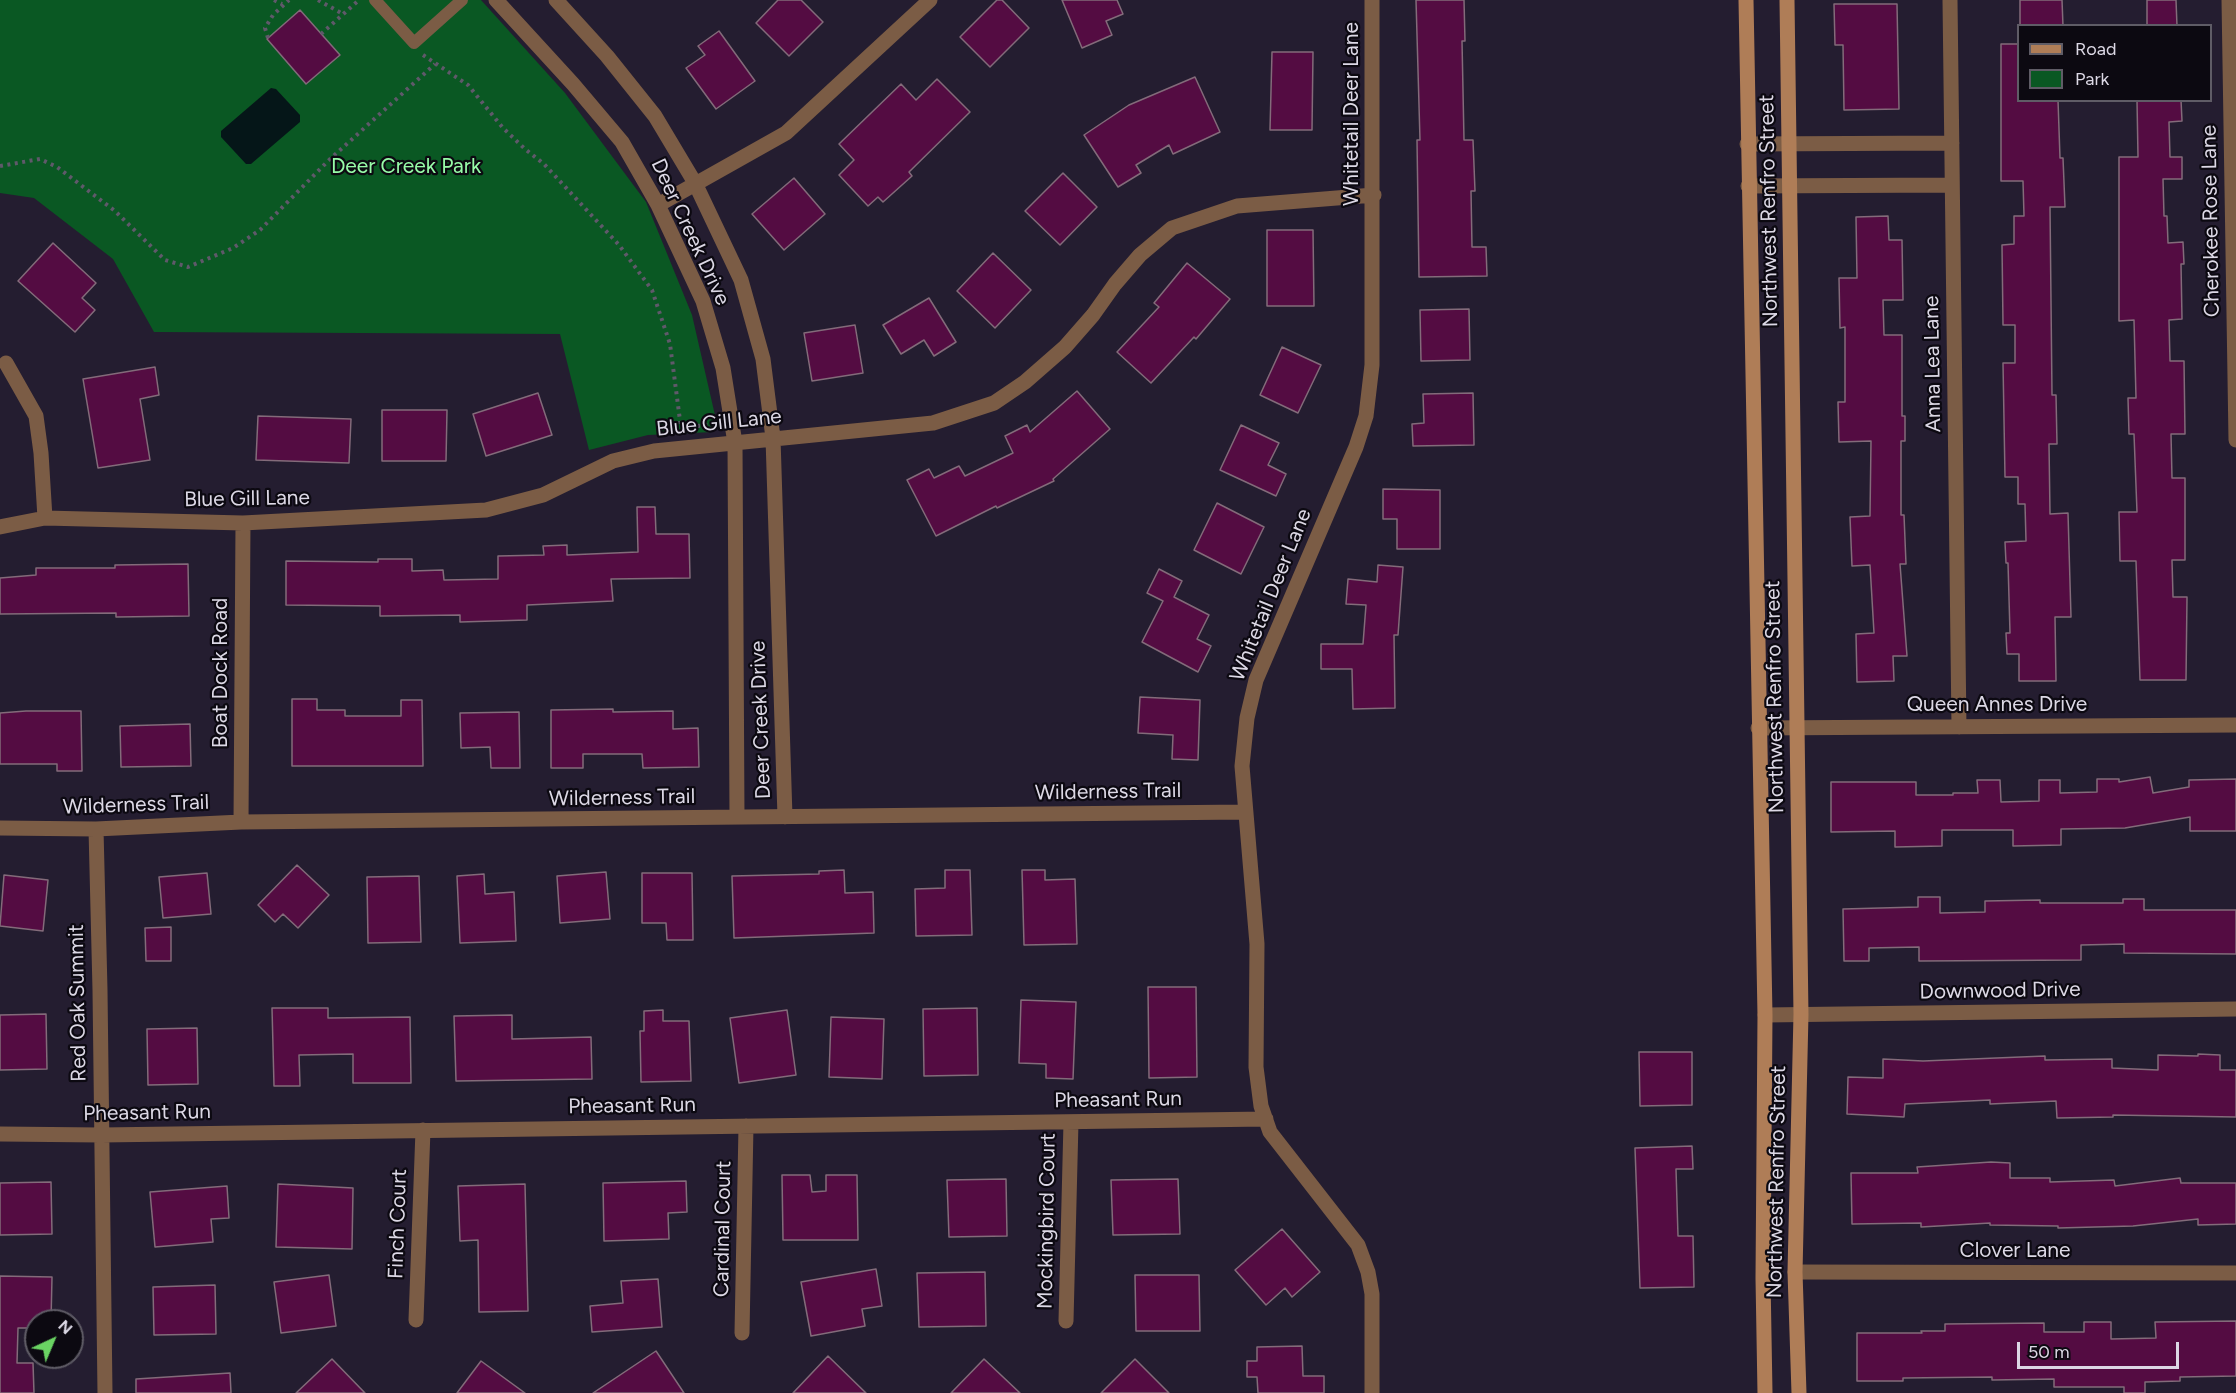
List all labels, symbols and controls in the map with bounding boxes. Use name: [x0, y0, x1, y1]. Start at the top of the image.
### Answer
street label: Whitetail Deer Lane: [1339, 22, 1365, 206]
legend: [2017, 24, 2212, 102]
text: Road: [2075, 38, 2116, 60]
text: Park: [2075, 68, 2109, 90]
street label: Northwest Renfro Street: [1754, 94, 1784, 328]
street label: Cherokee Rose Lane: [2197, 125, 2225, 317]
park label: Deer Creek Park: [331, 154, 481, 180]
street label: Deer Creek Drive: [645, 155, 735, 309]
street label: Anna Lea Lane: [1919, 295, 1947, 433]
street label: Blue Gill Lane: [655, 404, 783, 442]
street label: Blue Gill Lane: [184, 485, 310, 513]
street label: Whitetail Deer Lane: [1225, 505, 1317, 685]
street label: Northwest Renfro Street: [1760, 580, 1790, 814]
street label: Boat Dock Road: [208, 598, 234, 748]
street label: Deer Creek Drive: [746, 640, 776, 800]
street label: Queen Annes Drive: [1907, 692, 2087, 718]
street label: Wilderness Trail: [1035, 778, 1181, 806]
street label: Wilderness Trail: [549, 784, 695, 812]
street label: Wilderness Trail: [62, 790, 210, 820]
street label: Red Oak Summit: [64, 924, 92, 1082]
street label: Downwood Drive: [1919, 977, 2081, 1005]
street label: Northwest Renfro Street: [1762, 1065, 1792, 1299]
street label: Pheasant Run: [1054, 1086, 1182, 1114]
street label: Pheasant Run: [568, 1092, 696, 1120]
street label: Pheasant Run: [83, 1099, 211, 1127]
street label: Mockingbird Court: [1033, 1133, 1061, 1309]
street label: Cardinal Court: [709, 1161, 737, 1297]
street label: Finch Court: [383, 1168, 413, 1280]
street label: Clover Lane: [1960, 1238, 2070, 1264]
north arrow: [24, 1309, 84, 1369]
text: N: [54, 1316, 77, 1338]
scale bar: [2020, 1330, 2182, 1368]
text: 50 m: [2028, 1341, 2070, 1363]

